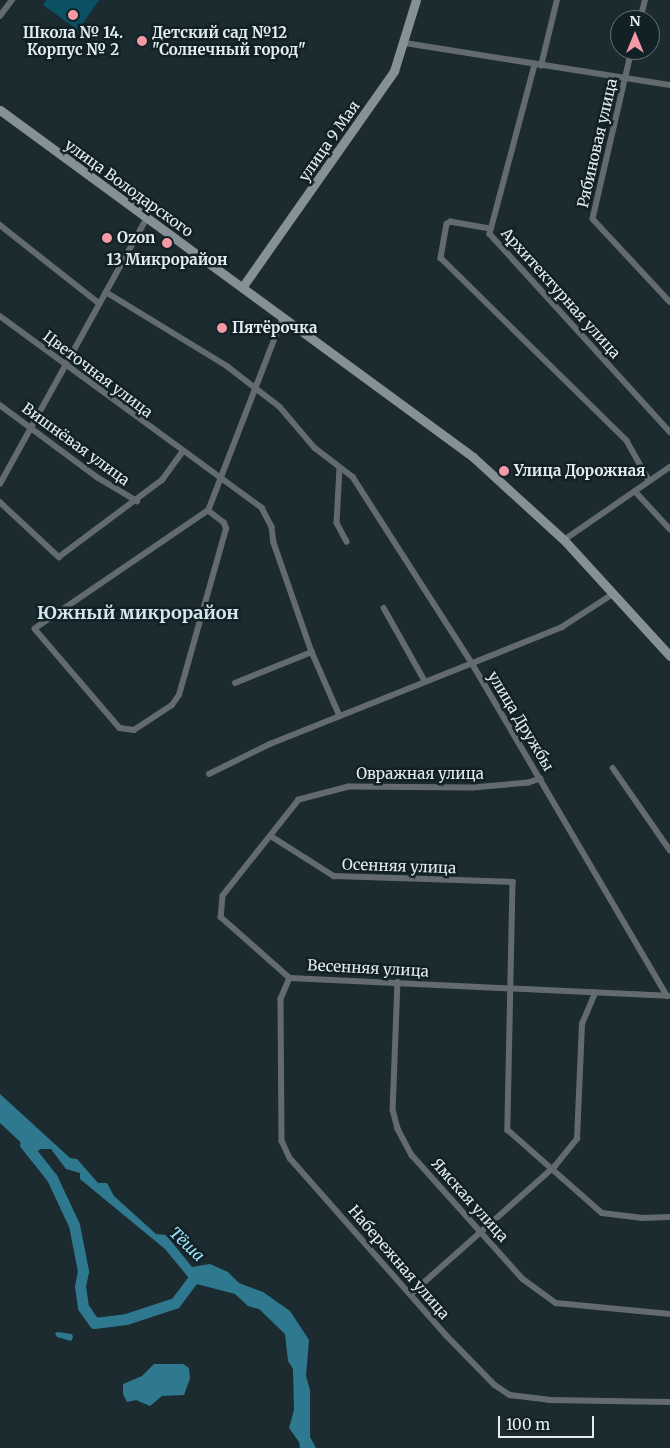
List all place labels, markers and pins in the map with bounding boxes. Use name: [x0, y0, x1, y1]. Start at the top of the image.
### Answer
marker: Школа № 14. Корпус № 2: [67, 9, 79, 21]
place label: Школа № 14. Корпус № 2: [23, 23, 123, 58]
place label: Детский сад №12 "Солнечный город": [152, 23, 306, 58]
marker: Детский сад №12 "Солнечный город": [136, 35, 148, 47]
place label: Ozon: [117, 229, 155, 247]
marker: Ozon: [101, 232, 113, 244]
marker: 13 Микрорайон: [161, 237, 173, 249]
place label: 13 Микрорайон: [107, 251, 227, 269]
place label: Пятёрочка: [232, 319, 317, 337]
marker: Пятёрочка: [216, 322, 228, 334]
place label: Улица Дорожная: [514, 462, 646, 480]
marker: Улица Дорожная: [498, 465, 510, 477]

